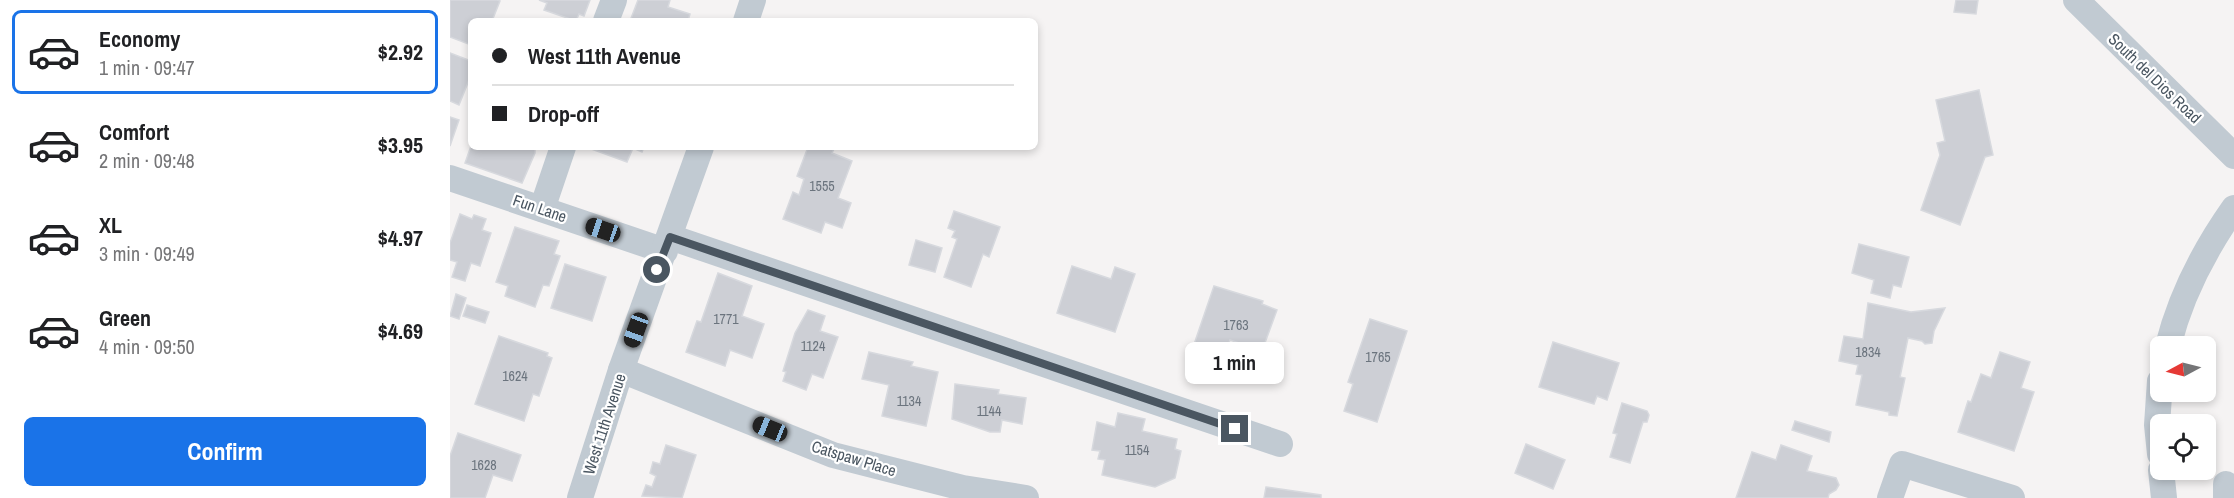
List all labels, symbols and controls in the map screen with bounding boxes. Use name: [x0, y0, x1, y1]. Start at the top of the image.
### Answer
text: Economy: [99, 24, 180, 54]
icon: car: [27, 25, 81, 79]
street label: South del Dios Road: [2104, 28, 2206, 128]
text: $2.92: [378, 37, 423, 67]
text: West 11th Avenue: [528, 41, 681, 71]
text: 1 min · 09:47: [99, 54, 195, 81]
text: Drop-off: [528, 99, 599, 129]
text: Comfort: [99, 117, 169, 147]
icon: car: [27, 118, 81, 172]
text: $3.95: [378, 130, 423, 160]
text: 2 min · 09:48: [99, 147, 195, 174]
house number: 1555: [809, 177, 835, 195]
street label: Fun Lane: [510, 189, 570, 227]
text: XL: [99, 210, 122, 240]
icon: car: [27, 211, 81, 265]
car: [583, 216, 623, 244]
text: $4.97: [378, 223, 423, 253]
text: 3 min · 09:49: [99, 240, 195, 267]
route start: [643, 256, 670, 283]
text: Green: [99, 303, 151, 333]
icon: car: [27, 304, 81, 358]
car: [621, 310, 651, 350]
house number: 1771: [713, 310, 739, 328]
text: $4.69: [378, 316, 423, 346]
house number: 1763: [1223, 316, 1249, 334]
text: 4 min · 09:50: [99, 333, 195, 360]
north arrow: [2150, 336, 2216, 402]
map controls: [2150, 336, 2216, 480]
house number: 1124: [801, 337, 826, 355]
callout: 1 min: [1186, 342, 1284, 384]
house number: 1834: [1855, 343, 1881, 361]
house number: 1765: [1365, 348, 1391, 366]
text: 1 min: [1213, 349, 1256, 376]
house number: 1624: [502, 367, 528, 385]
street label: West 11th Avenue: [577, 371, 631, 477]
house number: 1134: [897, 392, 922, 410]
house number: 1144: [977, 402, 1002, 420]
car: [750, 414, 790, 444]
button: locate: [2150, 414, 2216, 480]
route end: [1221, 415, 1248, 442]
button: Confirm: [24, 417, 426, 486]
street label: Catspaw Place: [809, 435, 899, 481]
house number: 1154: [1125, 441, 1150, 459]
house number: 1628: [471, 456, 497, 474]

